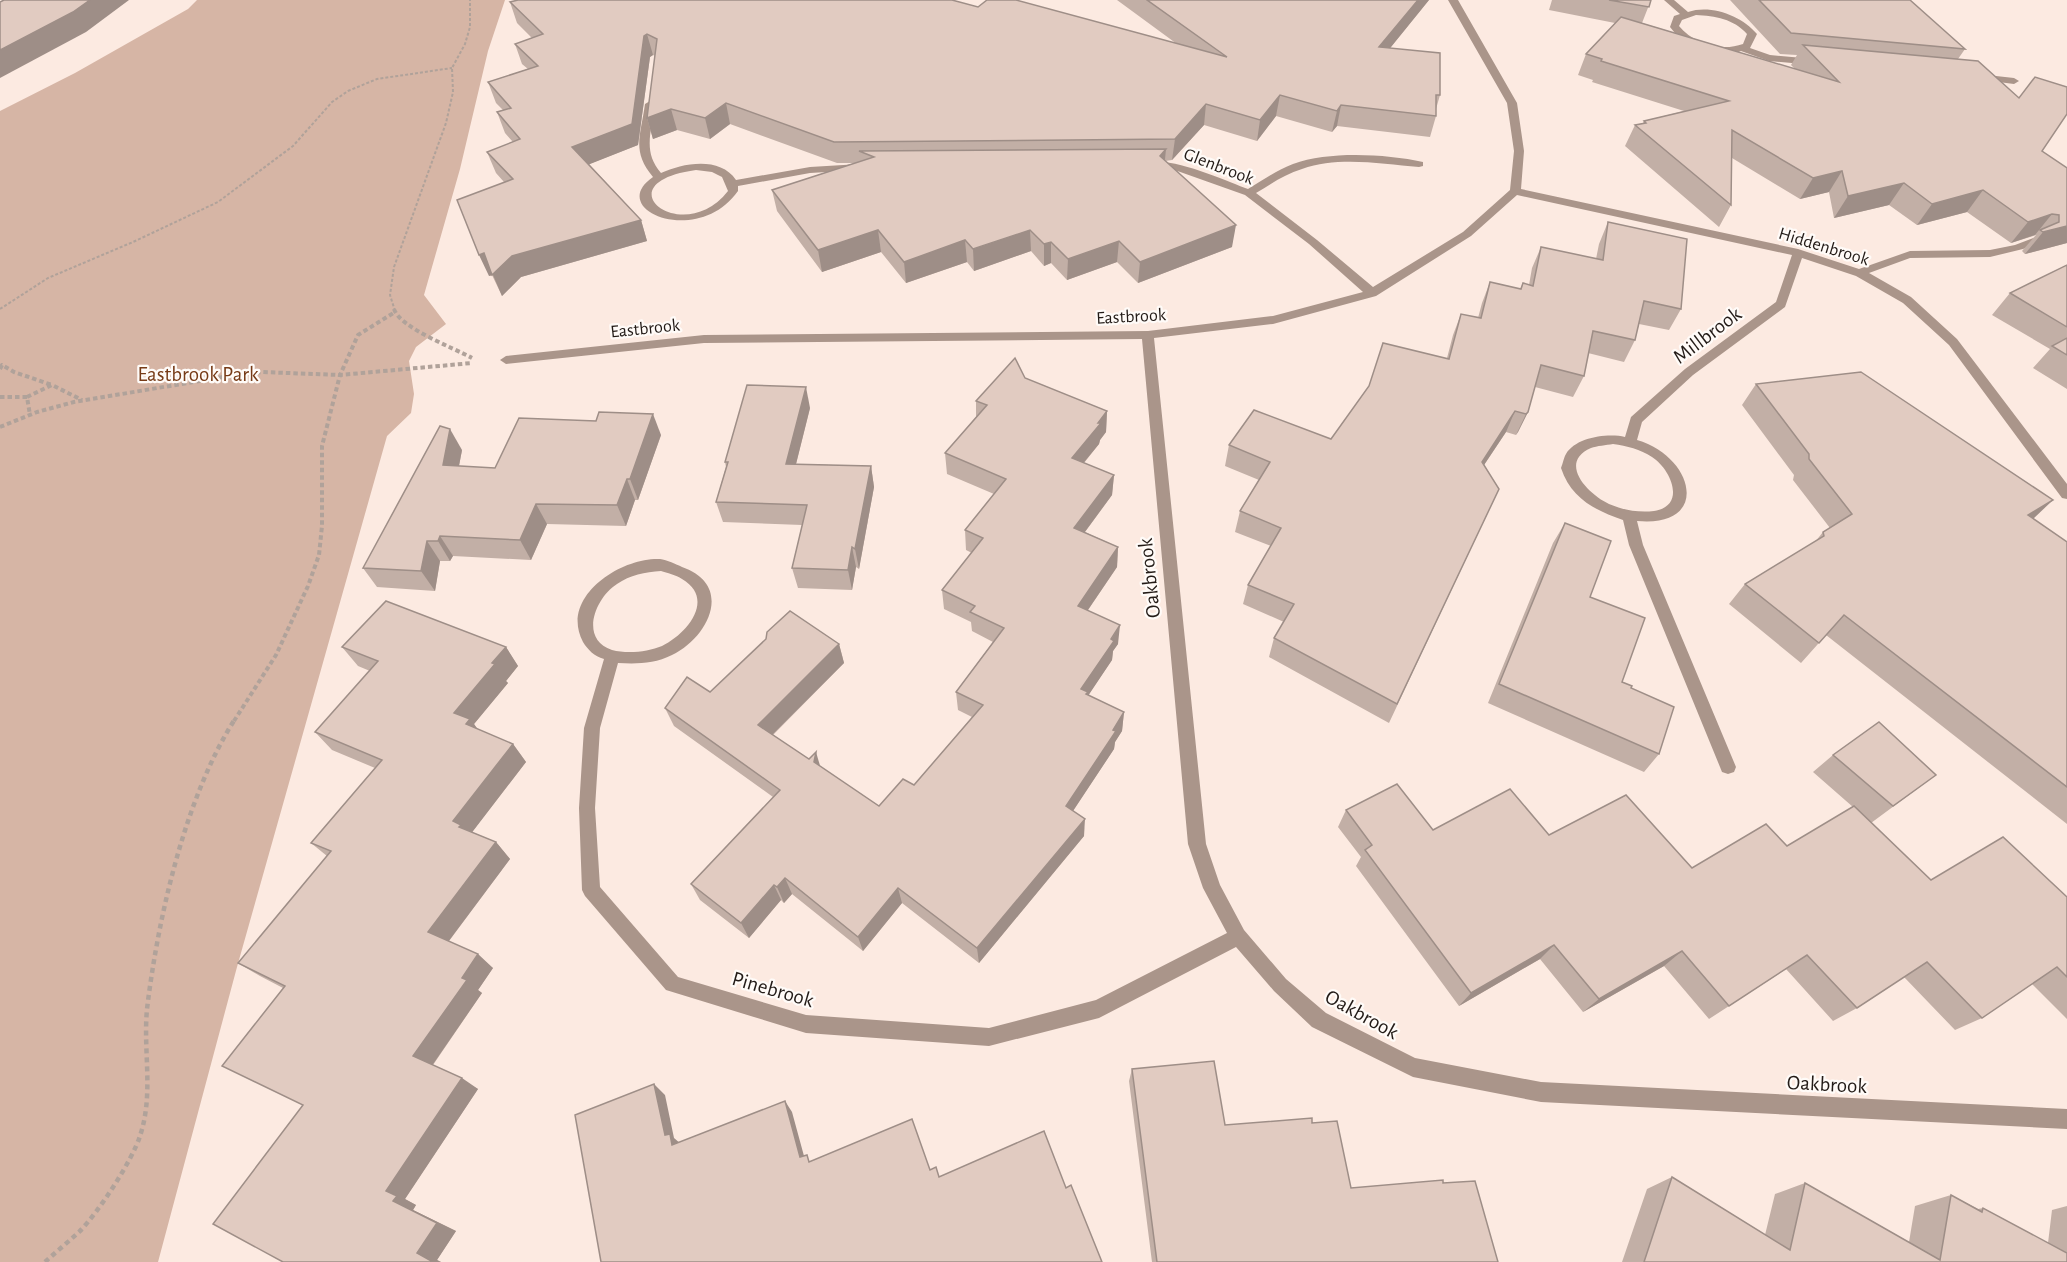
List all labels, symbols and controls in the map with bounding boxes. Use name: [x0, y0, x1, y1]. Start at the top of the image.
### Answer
street label: Glenbrook: [1181, 145, 1257, 189]
street label: Hiddenbrook: [1776, 225, 1872, 269]
street label: Millbrook: [1669, 303, 1746, 368]
street label: Eastbrook: [1096, 306, 1167, 328]
street label: Eastbrook: [609, 316, 682, 342]
park label: Eastbrook Park: [137, 364, 259, 385]
street label: Oakbrook: [1135, 537, 1164, 619]
street label: Pinebrook: [730, 968, 817, 1011]
street label: Oakbrook: [1322, 986, 1402, 1043]
street label: Oakbrook: [1786, 1072, 1868, 1097]

